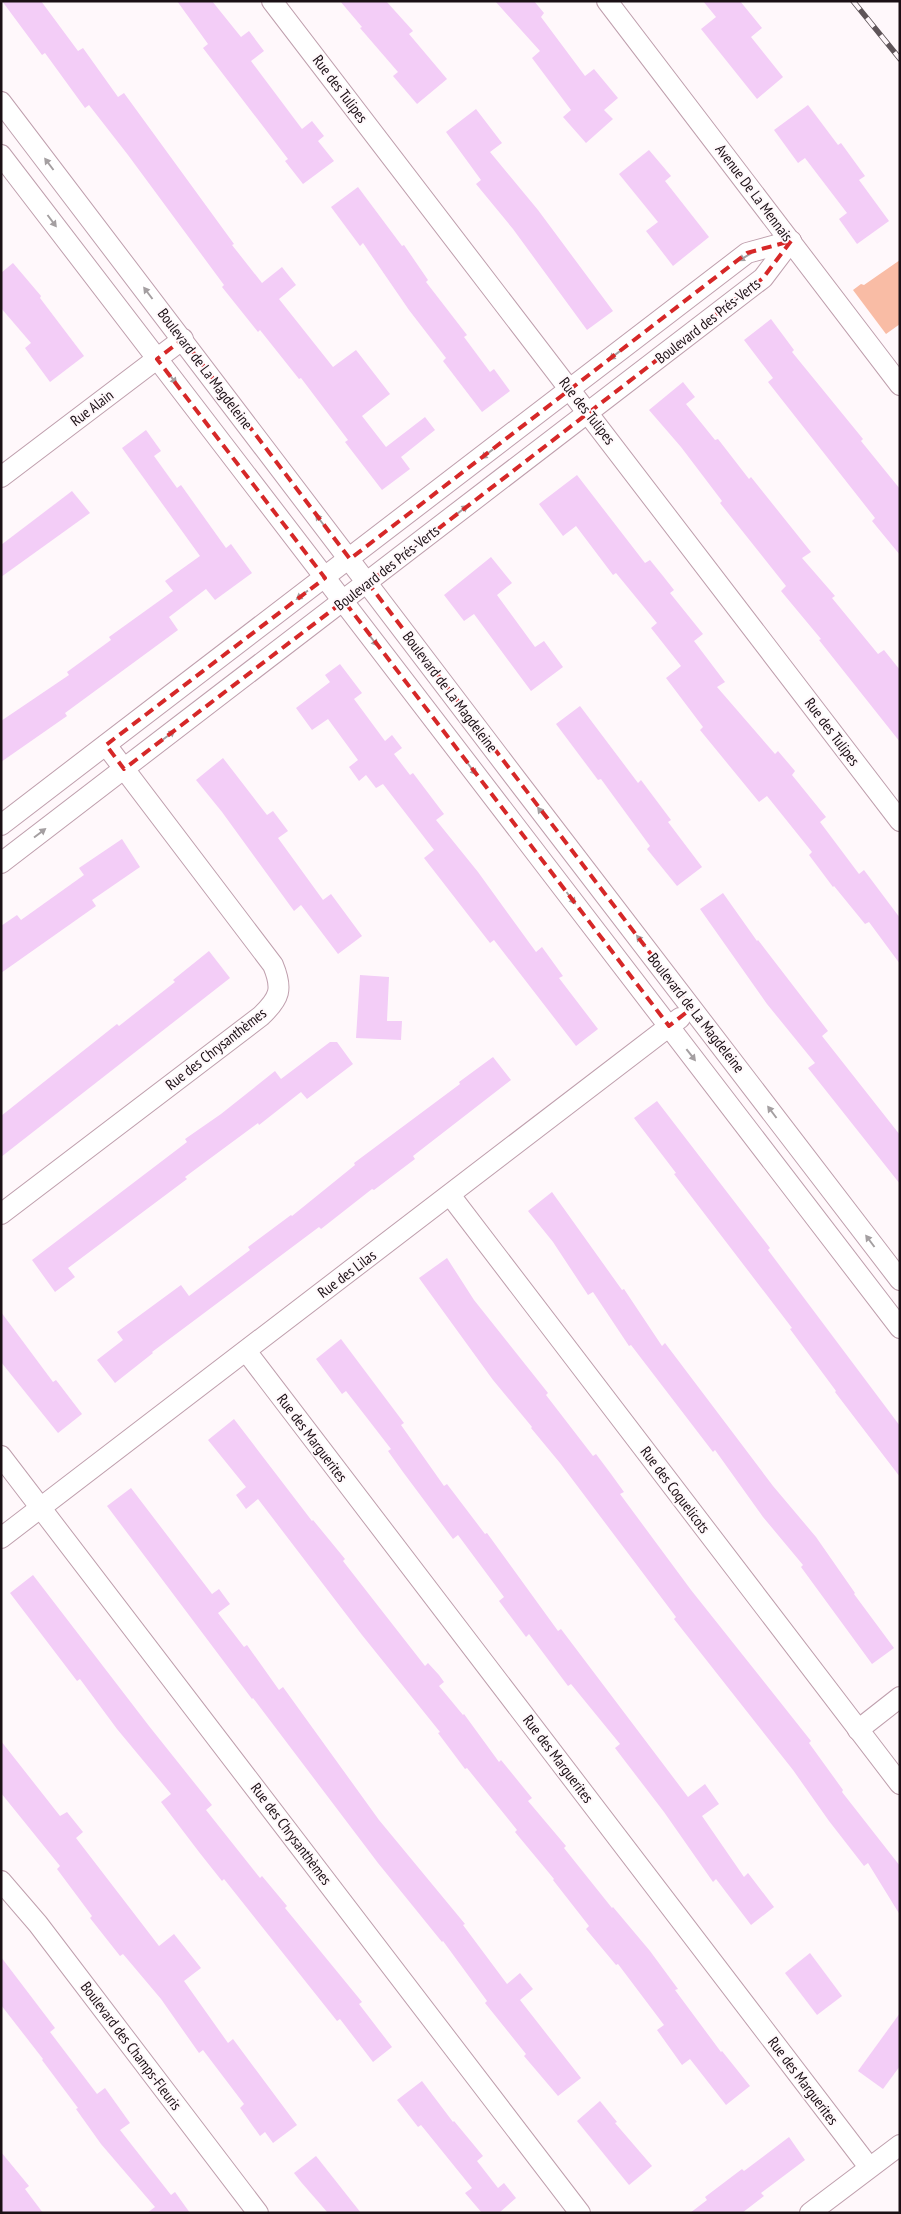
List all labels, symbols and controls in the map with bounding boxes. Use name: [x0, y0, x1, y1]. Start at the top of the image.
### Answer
street label: Rue des Tulipes: [309, 51, 372, 126]
street label: Avenue De La Mennais: [712, 140, 797, 245]
one-way arrow: [44, 157, 54, 171]
one-way arrow: [47, 214, 57, 228]
one-way arrow: [738, 252, 751, 261]
street label: Boulevard des Prés-Verts: [651, 274, 764, 368]
one-way arrow: [143, 286, 153, 300]
street label: Boulevard de La Magdeleine: [154, 304, 257, 433]
one-way arrow: [609, 349, 622, 360]
one-way arrow: [167, 371, 178, 384]
street label: Rue des Tulipes: [555, 373, 620, 448]
street label: Rue Alain: [66, 385, 117, 430]
one-way arrow: [480, 448, 493, 459]
one-way arrow: [455, 505, 469, 515]
one-way arrow: [315, 514, 326, 527]
street label: Boulevard des Prés-Verts: [330, 521, 443, 615]
one-way arrow: [296, 590, 309, 601]
street label: Boulevard de La Magdeleine: [399, 627, 502, 756]
one-way arrow: [368, 633, 379, 646]
street label: Rue des Tulipes: [801, 694, 864, 769]
one-way arrow: [162, 729, 175, 740]
one-way arrow: [467, 762, 477, 776]
one-way arrow: [536, 807, 547, 820]
one-way arrow: [33, 828, 46, 839]
one-way arrow: [566, 891, 576, 905]
one-way arrow: [636, 934, 646, 948]
street label: Boulevard de La Magdeleine: [644, 949, 749, 1076]
street label: Rue des Chrysanthèmes: [161, 1003, 270, 1094]
one-way arrow: [686, 1048, 696, 1062]
one-way arrow: [766, 1106, 777, 1119]
one-way arrow: [865, 1235, 876, 1248]
street label: Rue des Lilas: [314, 1246, 380, 1302]
street label: Rue des Marguerites: [273, 1390, 352, 1486]
street label: Rue des Coquelicots: [637, 1443, 714, 1537]
street label: Rue des Marguerites: [519, 1711, 598, 1807]
street label: Rue des Chrysanthèmes: [247, 1779, 336, 1888]
street label: Boulevard des Champs-Fleuris: [77, 1978, 186, 2114]
street label: Rue des Marguerites: [764, 2033, 843, 2129]

